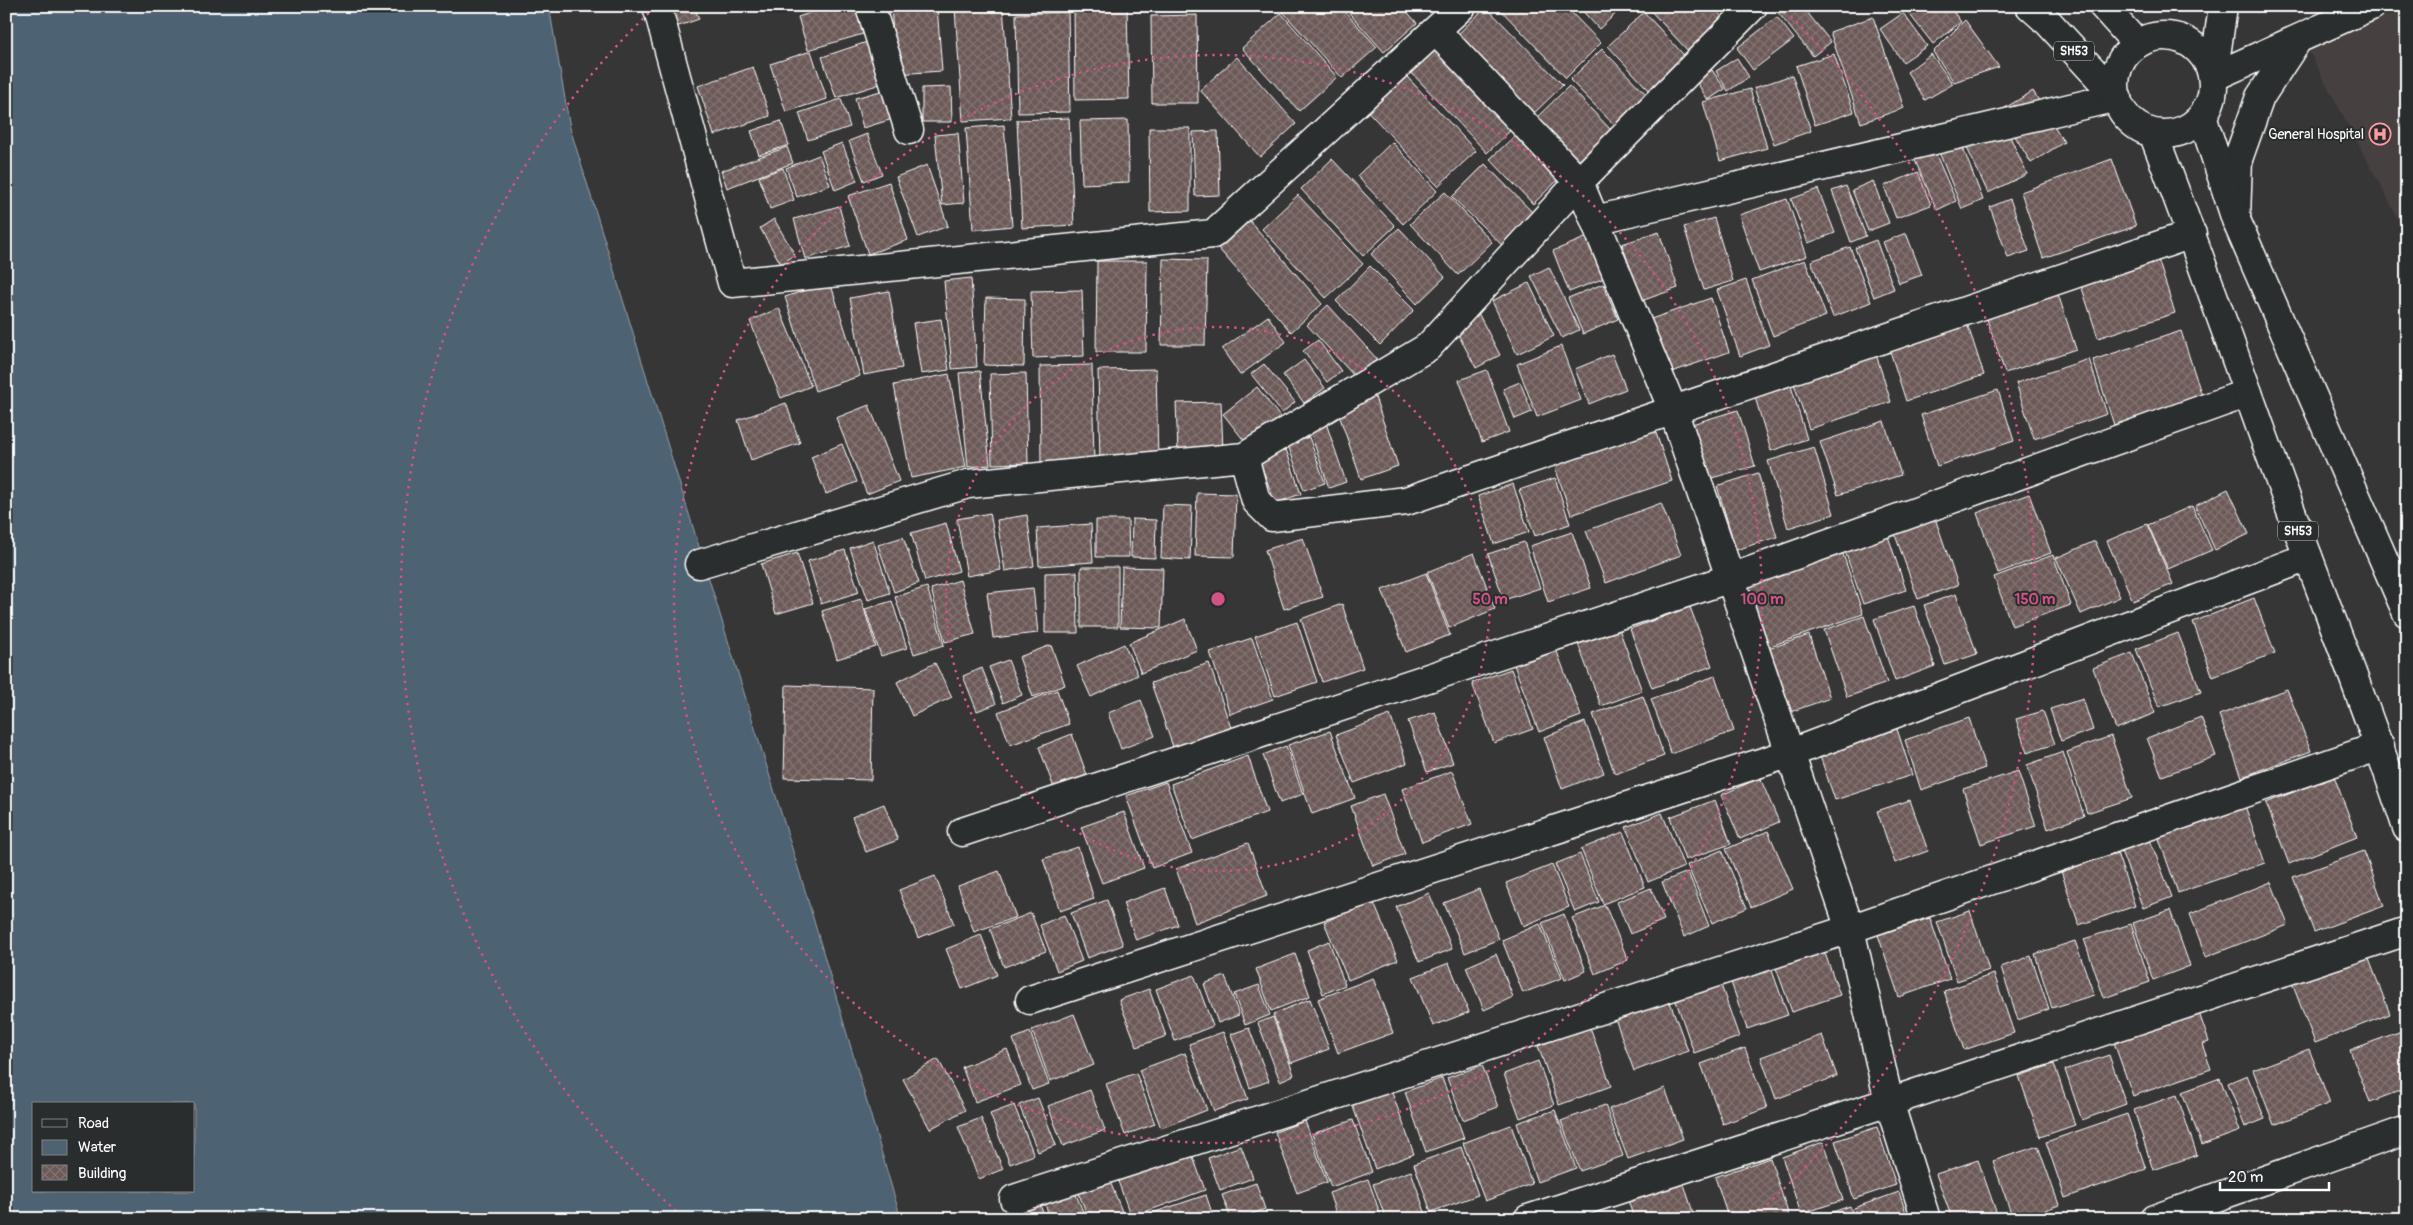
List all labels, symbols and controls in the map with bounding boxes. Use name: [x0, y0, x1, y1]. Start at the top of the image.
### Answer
road number: SH53: [2054, 41, 2094, 60]
hospital icon: General Hospital: [2368, 122, 2392, 146]
place label: General Hospital: [2268, 126, 2364, 143]
road number: SH53: [2278, 522, 2318, 540]
centre of rings: [1209, 590, 1227, 608]
text: 50 m: [1473, 590, 1507, 609]
text: 100 m: [1741, 590, 1783, 609]
text: 150 m: [2015, 590, 2055, 609]
legend: [32, 1102, 195, 1192]
text: Road: [78, 1114, 109, 1133]
text: Water: [78, 1138, 117, 1157]
scale bar: [2220, 1160, 2329, 1192]
text: Building: [78, 1164, 126, 1183]
text: 20 m: [2228, 1168, 2263, 1187]

